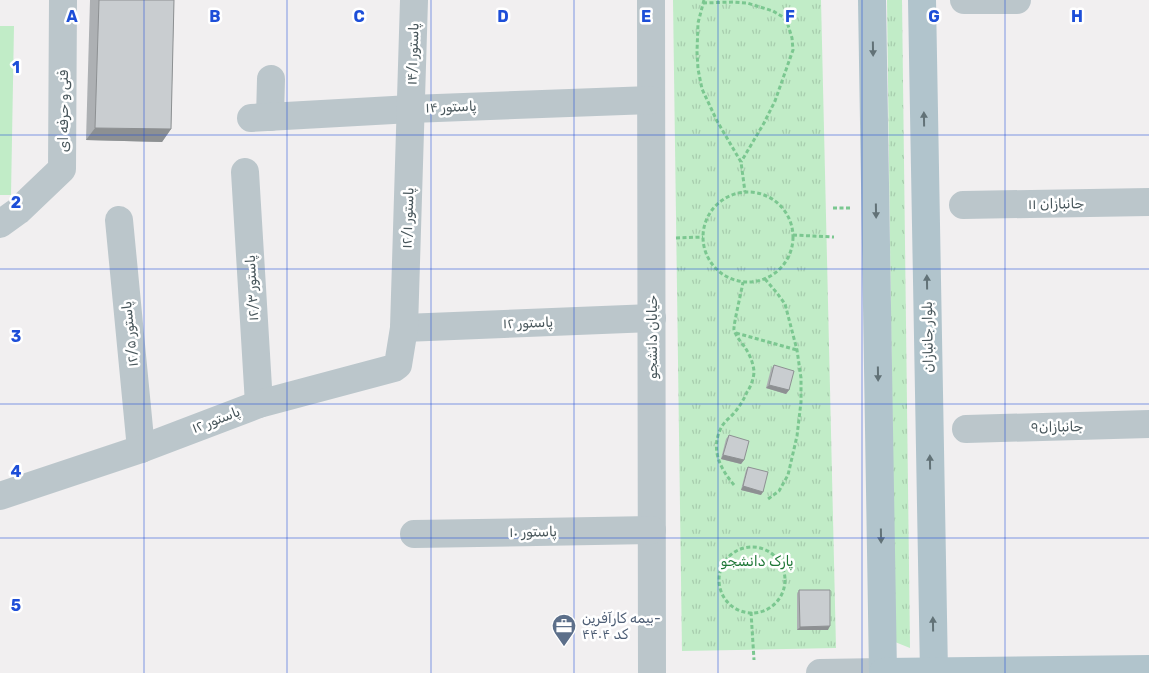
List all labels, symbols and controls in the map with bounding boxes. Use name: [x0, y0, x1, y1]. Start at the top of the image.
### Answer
text: A: [66, 7, 78, 26]
text: B: [209, 7, 221, 26]
text: C: [353, 7, 365, 26]
text: D: [497, 7, 509, 26]
text: E: [641, 7, 651, 26]
text: F: [785, 7, 795, 26]
text: G: [928, 7, 940, 26]
text: H: [1071, 7, 1083, 26]
street label: پاستور ۱۴/۱: [403, 23, 424, 85]
one-way arrow: [869, 41, 877, 57]
text: 1: [12, 58, 20, 77]
street label: فنی و حرفه ای: [55, 69, 72, 152]
street label: پاستور ۱۴: [425, 98, 477, 117]
one-way arrow: [920, 111, 928, 127]
street label: پاستور ۱۲/۱: [398, 187, 419, 249]
text: 2: [11, 193, 21, 212]
street label: جانبازان ۱۱: [1028, 195, 1085, 213]
one-way arrow: [872, 203, 880, 219]
street label: پاستور ۱۲/۳: [242, 255, 263, 321]
one-way arrow: [923, 274, 931, 290]
street label: خیابان دانشجو: [644, 295, 661, 379]
street label: پاستور ۱۲/۵: [118, 300, 143, 368]
street label: بلوار جانبازان: [919, 301, 937, 373]
street label: پاستور ۱۲: [503, 314, 553, 333]
text: 3: [11, 327, 21, 346]
one-way arrow: [874, 366, 882, 382]
street label: ۱۲ پاستور: [190, 403, 243, 438]
street label: جانبازان۹: [1031, 418, 1084, 436]
one-way arrow: [926, 454, 934, 470]
text: 4: [11, 462, 22, 481]
street label: پاستور ۱۰: [509, 523, 557, 542]
one-way arrow: [877, 528, 885, 544]
park label: پارک دانشجو: [721, 553, 793, 571]
text: 5: [11, 596, 21, 615]
place label: بیمه کارآفرین- کد ۴۴۰۴: [582, 610, 661, 643]
office icon: بیمه کارآفرین- کد ۴۴۰۴: [551, 613, 577, 647]
one-way arrow: [929, 616, 937, 632]

